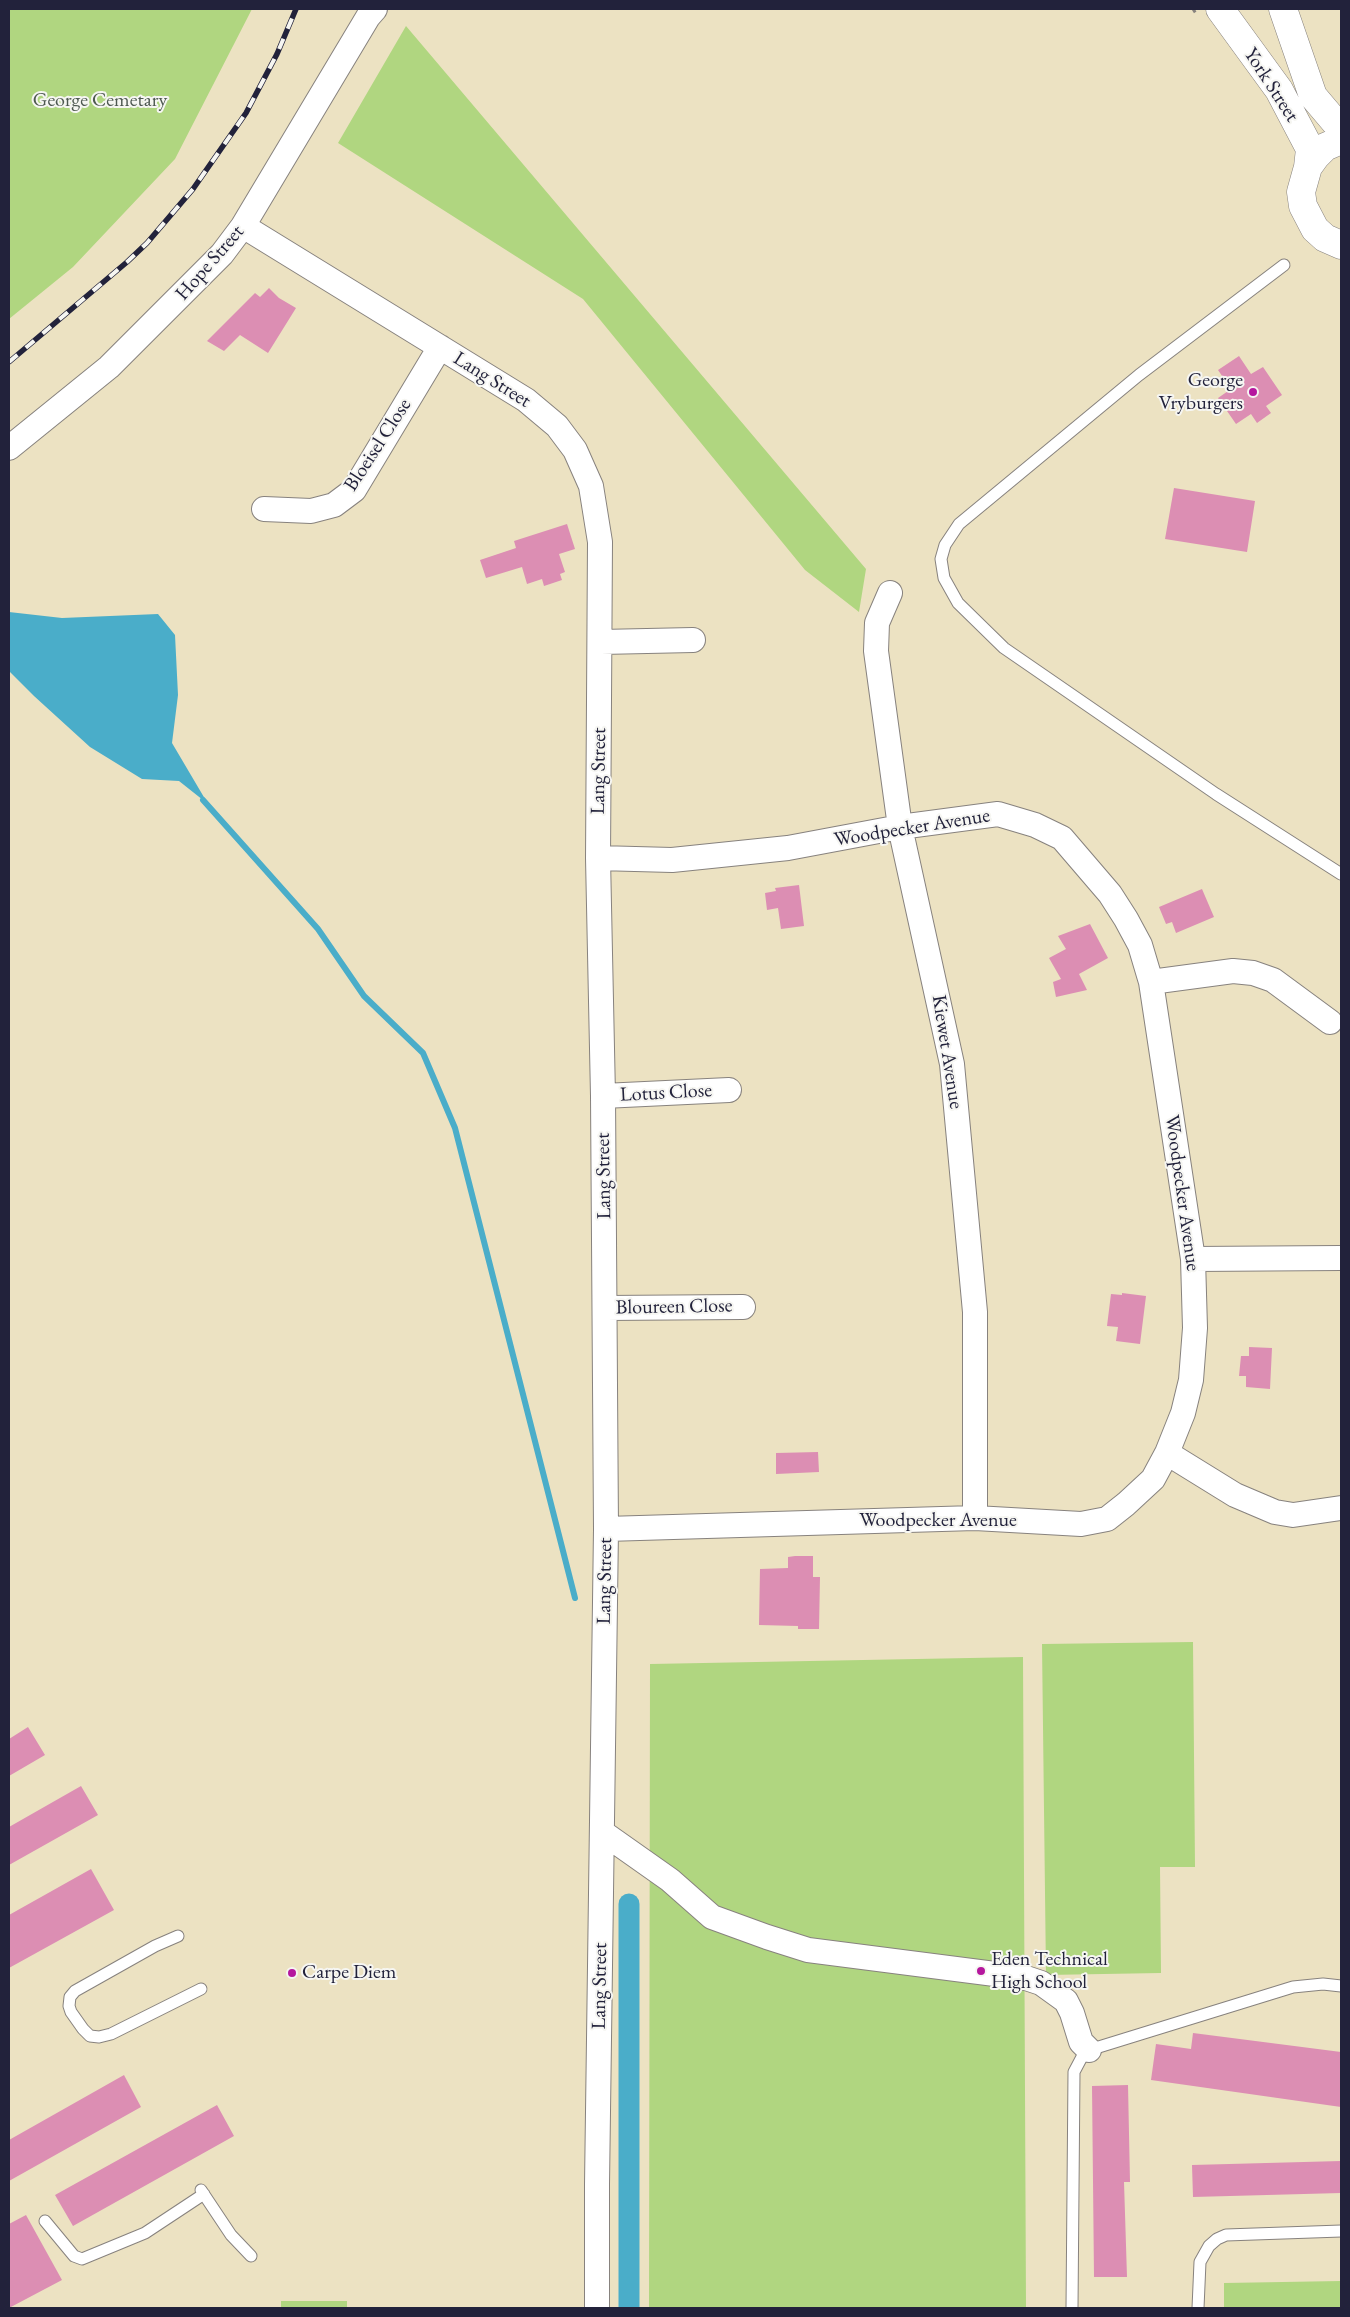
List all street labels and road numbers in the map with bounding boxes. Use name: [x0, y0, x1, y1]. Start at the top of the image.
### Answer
street label: York Street: [1238, 43, 1304, 127]
street label: Hope Street: [171, 220, 249, 306]
street label: Lang Street: [449, 347, 535, 413]
street label: Bloeisel Close: [339, 394, 417, 496]
street label: Lang Street: [586, 727, 612, 815]
street label: Woodpecker Avenue: [832, 804, 992, 852]
street label: Kiewet Avenue: [926, 993, 968, 1111]
street label: Lotus Close: [619, 1079, 713, 1107]
street label: Woodpecker Avenue: [1159, 1113, 1205, 1273]
street label: Lang Street: [591, 1132, 617, 1220]
street label: Bloureen Close: [615, 1294, 733, 1320]
street label: Woodpecker Avenue: [859, 1509, 1017, 1533]
street label: Lang Street: [592, 1537, 618, 1625]
street label: Lang Street: [587, 1942, 613, 2030]

